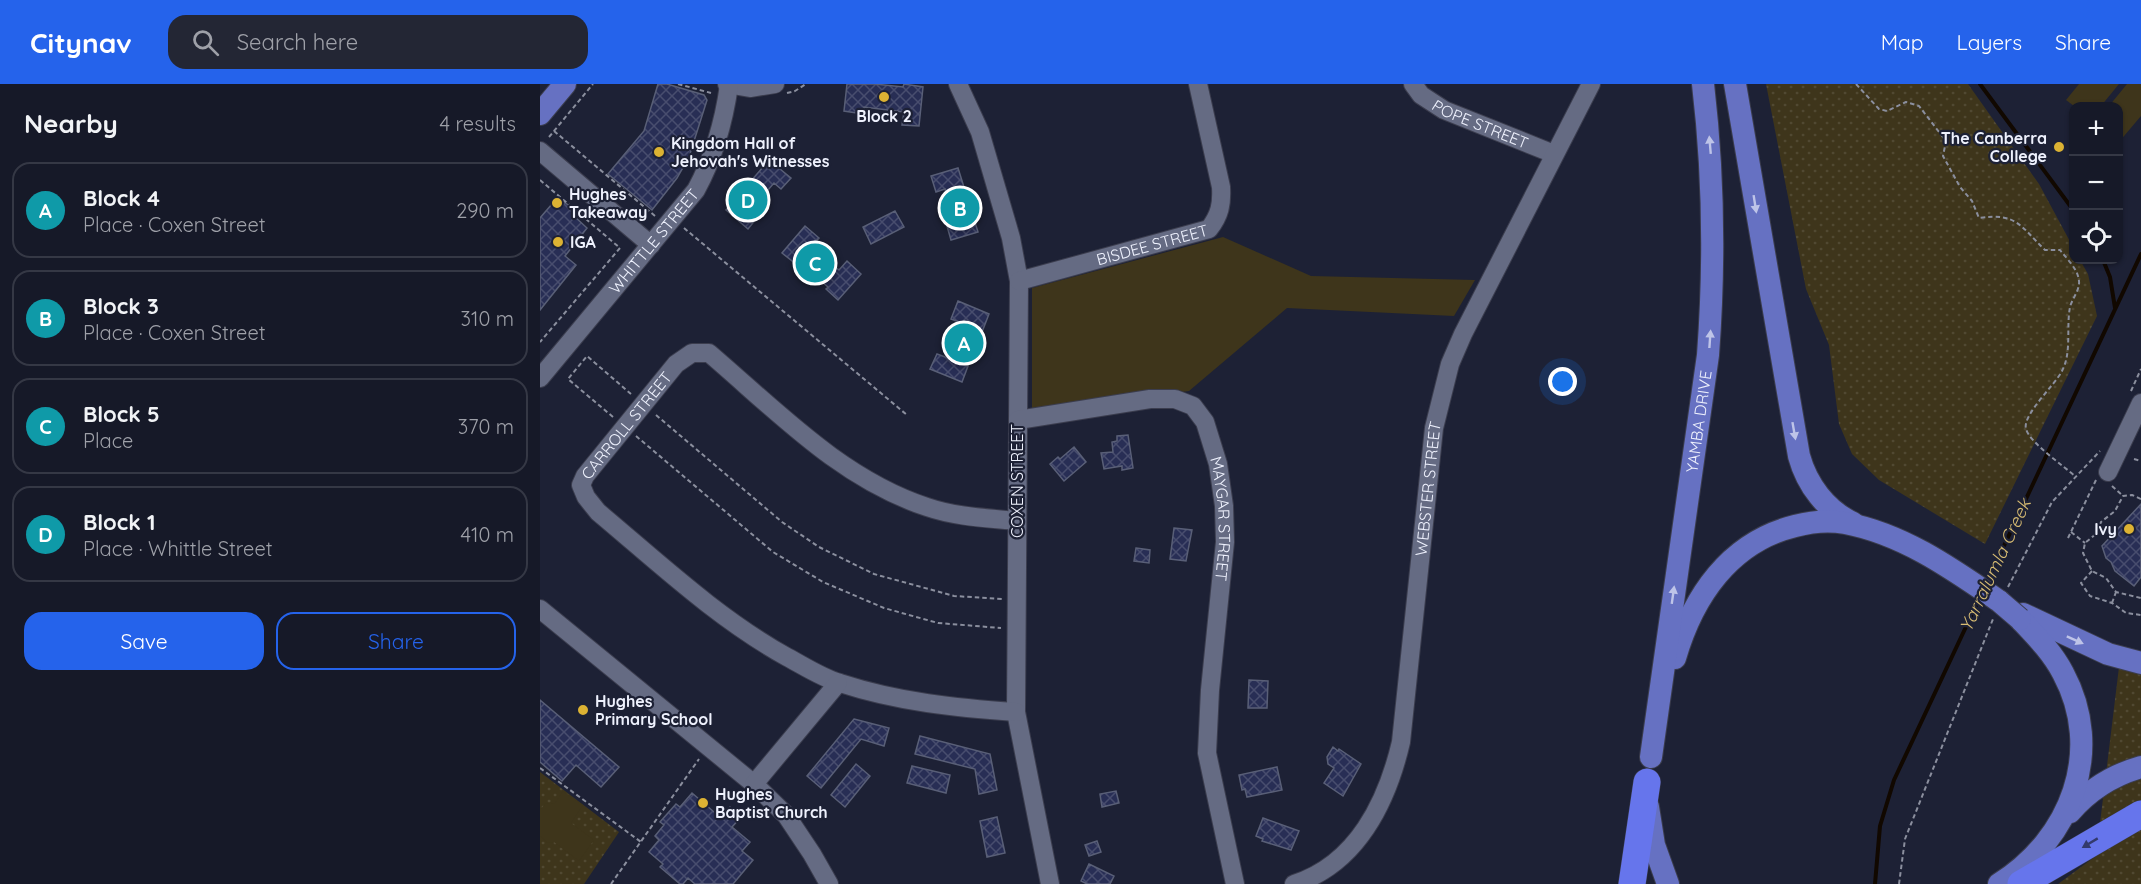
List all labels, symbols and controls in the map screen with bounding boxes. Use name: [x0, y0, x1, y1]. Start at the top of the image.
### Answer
search box: [168, 15, 588, 69]
text: Citynav: [30, 25, 132, 60]
icon: search: [189, 26, 222, 59]
text: Search here: [237, 28, 358, 56]
text: Map: [1881, 29, 1924, 55]
text: Layers: [1957, 29, 2022, 55]
text: Share: [2055, 29, 2111, 55]
marker: Block 2: [877, 90, 891, 104]
street label: POPE STREET: [1428, 95, 1532, 153]
map controls: [2069, 102, 2123, 264]
button: +: [2069, 102, 2123, 156]
place label: Block 2: [856, 106, 912, 126]
text: Nearby: [24, 107, 118, 140]
text: 4 results: [440, 111, 516, 136]
place label: The Canberra College: [1941, 128, 2047, 166]
place label: Kingdom Hall of Jehovah's Witnesses: [671, 133, 830, 171]
one-way arrow: [1705, 135, 1715, 154]
marker: The Canberra College: [2052, 140, 2066, 154]
marker: Kingdom Hall of Jehovah's Witnesses: [652, 145, 666, 159]
button: −: [2069, 156, 2123, 210]
pin: D: [728, 178, 768, 222]
text: Block 4: [83, 184, 160, 212]
place label: Hughes Takeaway: [569, 184, 647, 222]
street label: WHITTLE STREET: [604, 184, 703, 297]
pin: B: [940, 186, 980, 230]
one-way arrow: [1751, 195, 1760, 214]
marker: Hughes Takeaway: [550, 196, 564, 210]
text: A: [39, 198, 52, 223]
text: 290 m: [456, 198, 514, 223]
button: locate: [2069, 210, 2123, 264]
text: Place · Coxen Street: [83, 212, 265, 237]
street label: BISDEE STREET: [1094, 220, 1210, 269]
place label: IGA: [570, 232, 597, 252]
marker: IGA: [551, 235, 565, 249]
pin: C: [796, 240, 834, 285]
text: Block 3: [83, 292, 159, 320]
text: B: [39, 306, 52, 331]
text: 310 m: [461, 306, 514, 331]
text: Place · Coxen Street: [83, 320, 265, 345]
pin: A: [944, 320, 984, 366]
one-way arrow: [1705, 330, 1714, 349]
street label: CARROLL STREET: [576, 367, 676, 483]
your location: [1548, 367, 1577, 396]
street label: YAMBA DRIVE: [1681, 369, 1716, 474]
text: Block 5: [83, 400, 160, 428]
text: C: [39, 414, 52, 439]
text: 370 m: [458, 414, 514, 439]
street label: WEBSTER STREET: [1411, 419, 1445, 557]
one-way arrow: [1789, 422, 1798, 441]
street label: COXEN STREET: [1007, 424, 1027, 538]
text: Place: [83, 428, 133, 453]
street label: MAYGAR STREET: [1206, 454, 1235, 582]
water label: Yarralumla Creek: [1954, 494, 2036, 635]
text: Block 1: [83, 508, 155, 536]
place label: Ivy: [2094, 519, 2117, 539]
text: D: [38, 522, 53, 547]
text: 410 m: [461, 522, 514, 547]
marker: Ivy: [2122, 522, 2136, 536]
text: Place · Whittle Street: [83, 536, 272, 561]
one-way arrow: [1669, 585, 1678, 604]
button: Save: [24, 612, 264, 670]
button: Share: [276, 612, 516, 670]
one-way arrow: [2066, 635, 2083, 644]
place label: Hughes Primary School: [595, 691, 713, 729]
marker: Hughes Primary School: [576, 703, 590, 717]
place label: Hughes Baptist Church: [715, 784, 828, 822]
marker: Hughes Baptist Church: [696, 796, 710, 810]
one-way arrow: [2081, 838, 2098, 848]

